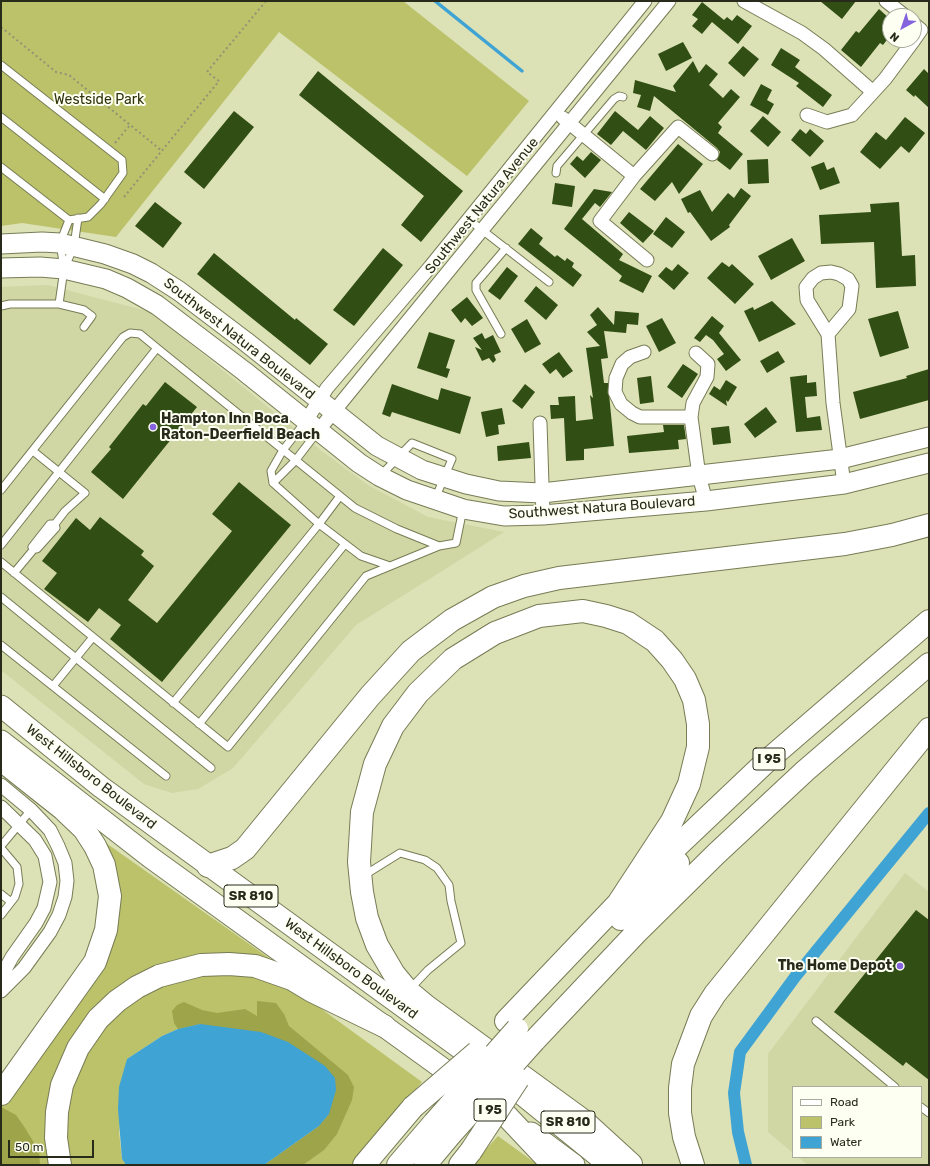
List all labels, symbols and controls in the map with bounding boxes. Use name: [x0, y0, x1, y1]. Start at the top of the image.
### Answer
north arrow: [882, 8, 922, 48]
text: N: [887, 29, 902, 44]
park label: Westside Park: [54, 92, 144, 108]
street label: Southwest Natura Avenue: [422, 134, 542, 278]
street label: Southwest Natura Boulevard: [160, 275, 318, 403]
place label: Hampton Inn Boca Raton-Deerfield Beach: [161, 411, 320, 444]
marker: Hampton Inn Boca Raton-Deerfield Beach: [148, 422, 158, 432]
street label: Southwest Natura Boulevard: [508, 493, 696, 523]
street label: West Hillsboro Boulevard: [23, 721, 159, 833]
road number: I 95: [753, 748, 785, 770]
road number: SR 810: [224, 885, 278, 907]
street label: West Hillsboro Boulevard: [281, 915, 421, 1023]
place label: The Home Depot: [778, 958, 892, 974]
marker: The Home Depot: [895, 961, 905, 971]
legend: [792, 1086, 922, 1158]
text: Road: [830, 1095, 858, 1109]
road number: I 95: [474, 1099, 506, 1121]
road number: SR 810: [541, 1111, 595, 1133]
text: Park: [830, 1115, 855, 1129]
scale bar: [10, 1132, 96, 1158]
text: Water: [830, 1135, 862, 1149]
text: 50 m: [15, 1140, 43, 1154]

